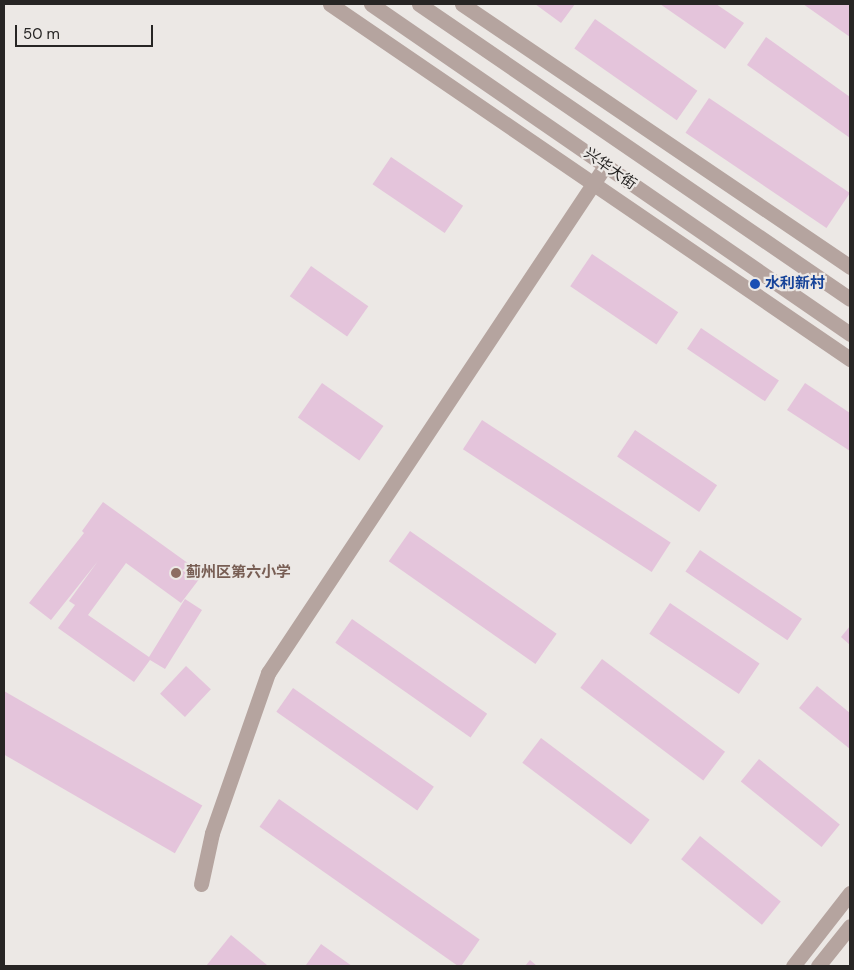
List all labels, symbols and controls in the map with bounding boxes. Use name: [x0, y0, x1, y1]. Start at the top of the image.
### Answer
scale bar: [18, 15, 155, 47]
text: 50 m: [23, 24, 60, 44]
street label: 兴华大街: [580, 144, 640, 194]
place label: 水利新村: [765, 275, 825, 293]
marker: 水利新村: [749, 278, 761, 290]
place label: 蓟州区第六小学: [186, 564, 291, 582]
marker: 蓟州区第六小学: [170, 567, 182, 579]

